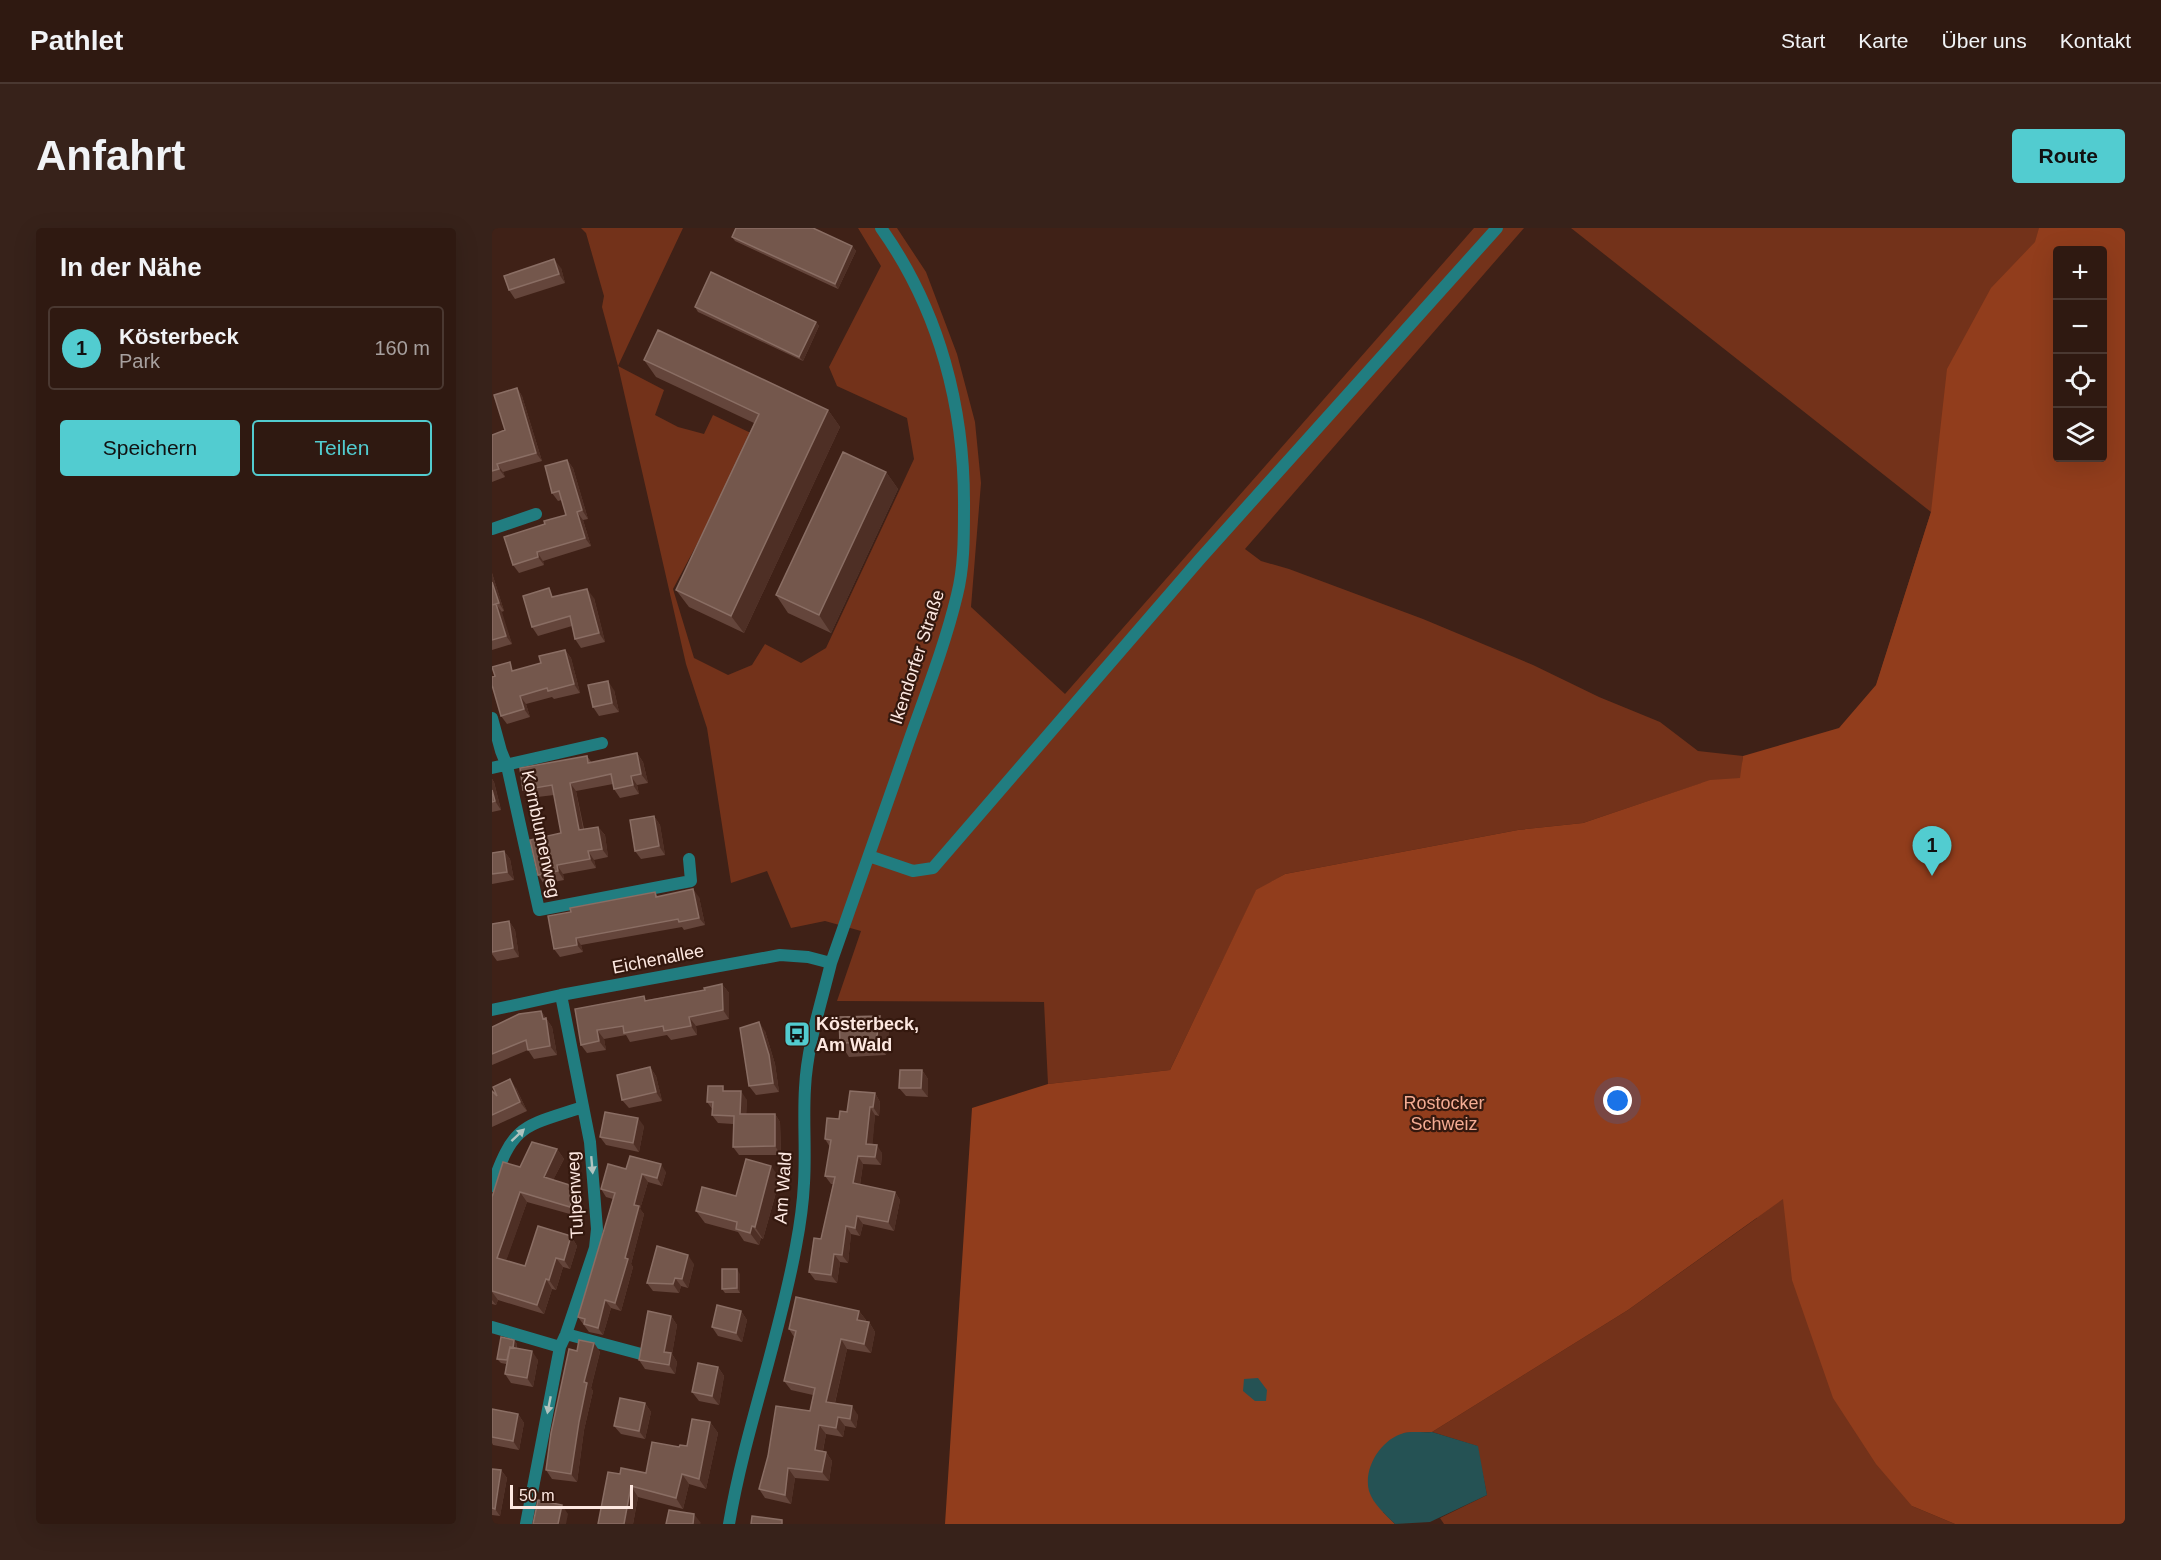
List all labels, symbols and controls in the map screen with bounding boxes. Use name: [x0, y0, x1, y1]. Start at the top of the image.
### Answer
text: Pathlet: [30, 25, 123, 56]
text: Start: [1781, 29, 1825, 52]
text: Karte: [1858, 29, 1909, 52]
text: Über uns: [1942, 29, 2027, 52]
text: Kontakt: [2060, 29, 2131, 52]
button: Route: [2012, 129, 2125, 183]
text: Anfahrt: [36, 132, 185, 179]
map controls: [2053, 246, 2107, 462]
button: +: [2053, 246, 2107, 300]
text: In der Nähe: [60, 252, 202, 282]
button: −: [2053, 300, 2107, 354]
text: Kösterbeck: [119, 324, 239, 349]
text: 1: [76, 337, 87, 359]
text: 160 m: [374, 337, 430, 359]
text: Park: [119, 350, 160, 372]
button: locate: [2053, 354, 2107, 408]
button: layers: [2053, 408, 2107, 462]
button: Speichern: [60, 420, 240, 476]
button: Teilen: [252, 420, 432, 476]
street label: Ikendorfer Straße: [886, 587, 948, 727]
street label: Kornblumenweg: [518, 768, 564, 900]
pin: 1: [1912, 826, 1952, 876]
street label: Eichenallee: [610, 940, 706, 978]
place label: Kösterbeck, Am Wald: [816, 1014, 919, 1055]
bus stop icon: Kösterbeck, Am Wald: [782, 1019, 812, 1049]
your location: [1603, 1086, 1632, 1115]
park label: Rostocker Schweiz: [1403, 1093, 1485, 1134]
one-way arrow: [510, 1129, 525, 1142]
street label: Tulpenweg: [563, 1151, 587, 1239]
street label: Am Wald: [771, 1151, 795, 1225]
one-way arrow: [587, 1156, 597, 1175]
one-way arrow: [544, 1395, 553, 1414]
scale bar: [510, 1482, 633, 1510]
text: 50 m: [519, 1487, 555, 1504]

